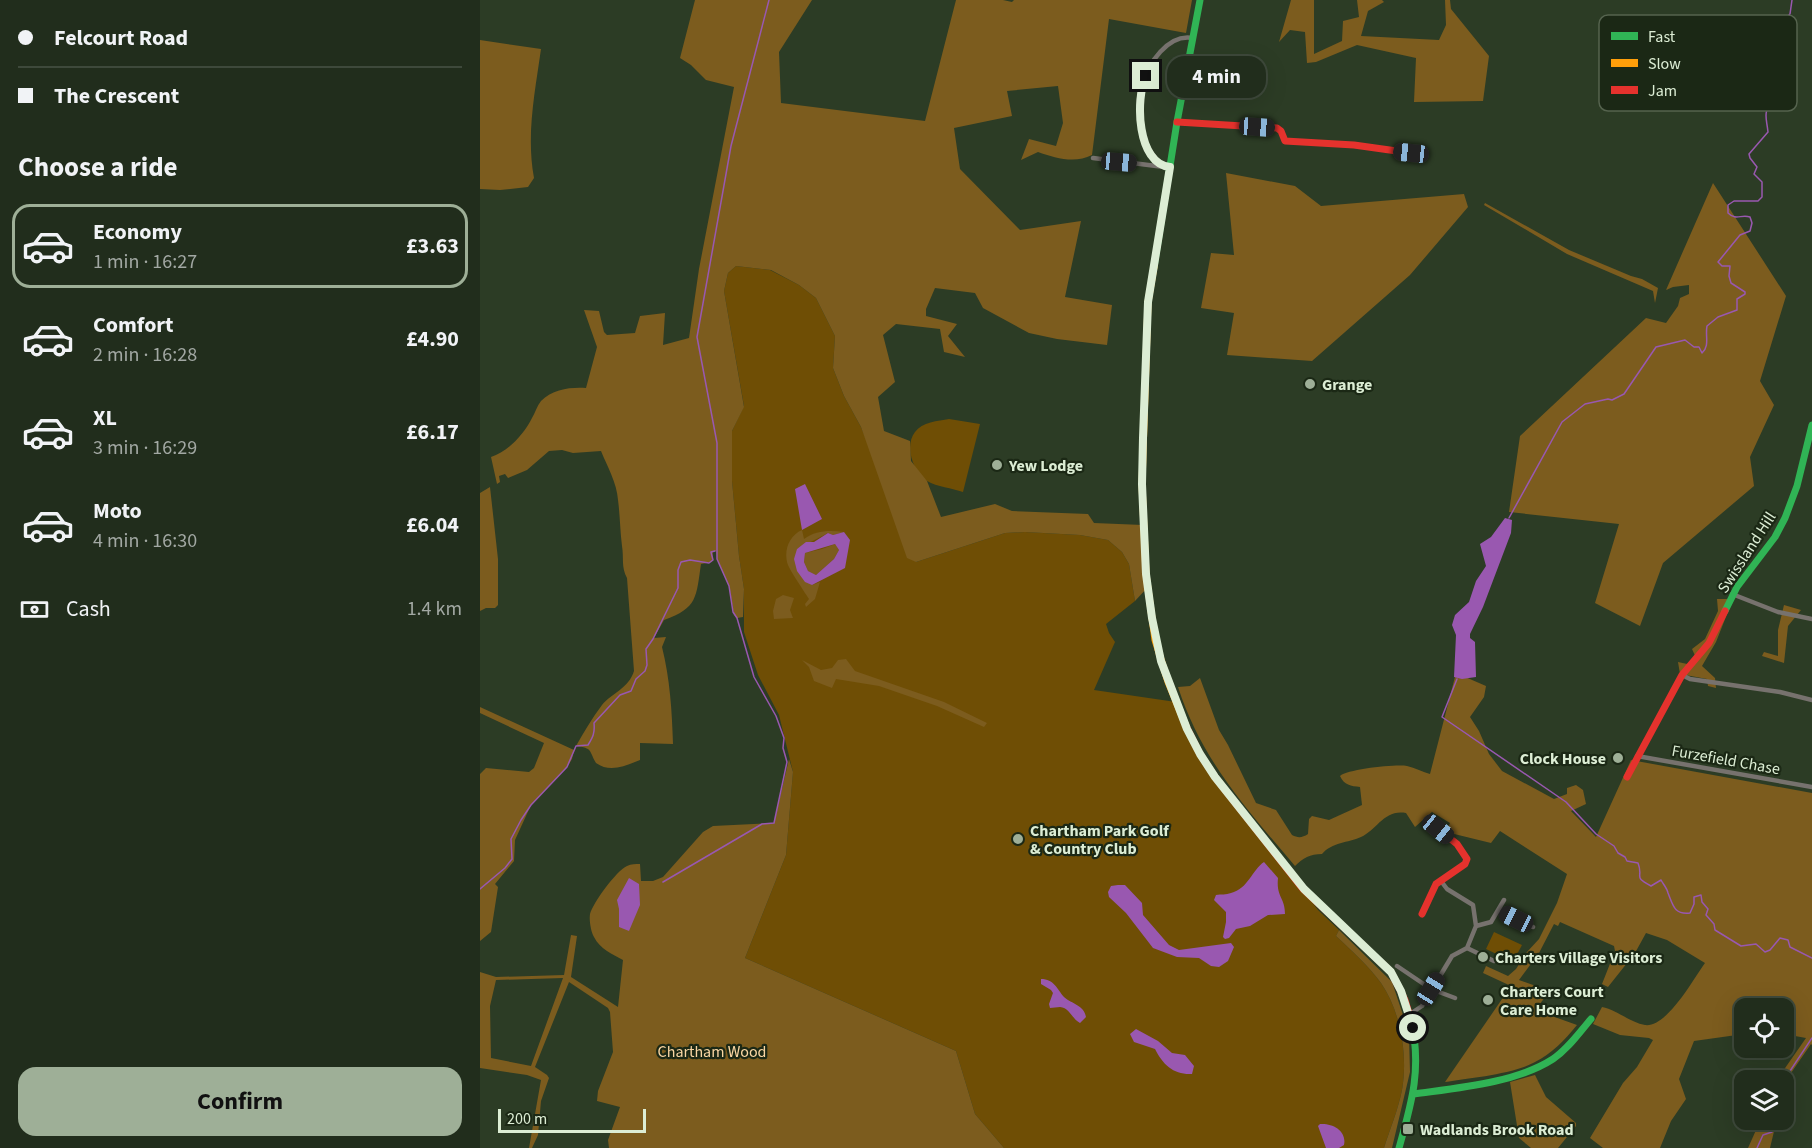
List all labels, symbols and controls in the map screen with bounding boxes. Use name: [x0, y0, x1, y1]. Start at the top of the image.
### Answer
legend: [1599, 15, 1797, 111]
text: Felcourt Road: [54, 22, 188, 54]
text: Fast: [1648, 26, 1676, 48]
text: Slow: [1648, 53, 1681, 75]
callout: 4 min: [1167, 55, 1266, 97]
route end: [1132, 62, 1159, 89]
text: 4 min: [1192, 63, 1241, 91]
text: The Crescent: [54, 80, 179, 112]
text: Jam: [1648, 80, 1677, 102]
car: [1238, 117, 1276, 137]
car: [1392, 142, 1430, 164]
text: Choose a ride: [18, 148, 178, 187]
car: [1100, 151, 1138, 173]
text: Economy: [93, 216, 182, 248]
icon: car: [21, 219, 75, 273]
text: £3.63: [406, 230, 459, 262]
text: 1 min · 16:27: [93, 248, 197, 276]
text: Comfort: [93, 309, 174, 341]
icon: car: [21, 312, 75, 366]
text: £4.90: [406, 323, 459, 355]
text: 2 min · 16:28: [93, 341, 197, 369]
place label: Grange: [1322, 374, 1372, 396]
marker: Grange: [1303, 377, 1317, 391]
text: XL: [93, 402, 117, 434]
icon: car: [21, 405, 75, 459]
text: £6.17: [406, 416, 459, 448]
text: 3 min · 16:29: [93, 434, 197, 462]
place label: Yew Lodge: [1008, 455, 1083, 477]
marker: Yew Lodge: [990, 458, 1004, 472]
text: Moto: [93, 495, 142, 527]
icon: car: [21, 498, 75, 552]
street label: Swissland Hill: [1712, 508, 1781, 597]
text: £6.04: [406, 509, 459, 541]
text: 4 min · 16:30: [93, 527, 197, 555]
icon: cash: [18, 593, 51, 626]
text: Cash: [66, 593, 111, 625]
text: 1.4 km: [407, 595, 462, 623]
street label: Furzefield Chase: [1670, 740, 1782, 780]
place label: Clock House: [1520, 748, 1606, 770]
marker: Clock House: [1611, 751, 1625, 765]
car: [1418, 811, 1458, 847]
place label: Chartham Park Golf & Country Club: [1030, 820, 1169, 860]
marker: Chartham Park Golf & Country Club: [1011, 832, 1025, 846]
car: [1496, 903, 1536, 935]
place label: Charters Village Visitors: [1495, 947, 1662, 969]
marker: Charters Village Visitors: [1476, 950, 1490, 964]
car: [1414, 969, 1448, 1009]
place label: Charters Court Care Home: [1500, 981, 1604, 1021]
marker: Charters Court Care Home: [1481, 993, 1495, 1007]
map controls: [1734, 998, 1794, 1130]
button: locate: [1734, 998, 1794, 1058]
route start: [1399, 1014, 1426, 1041]
park label: Chartham Wood: [658, 1041, 766, 1063]
button: Confirm: [18, 1067, 462, 1136]
button: layers: [1734, 1070, 1794, 1130]
scale bar: [498, 1106, 646, 1134]
text: 200 m: [507, 1108, 547, 1130]
place label: Wadlands Brook Road: [1420, 1119, 1574, 1141]
marker: Wadlands Brook Road: [1401, 1122, 1415, 1136]

